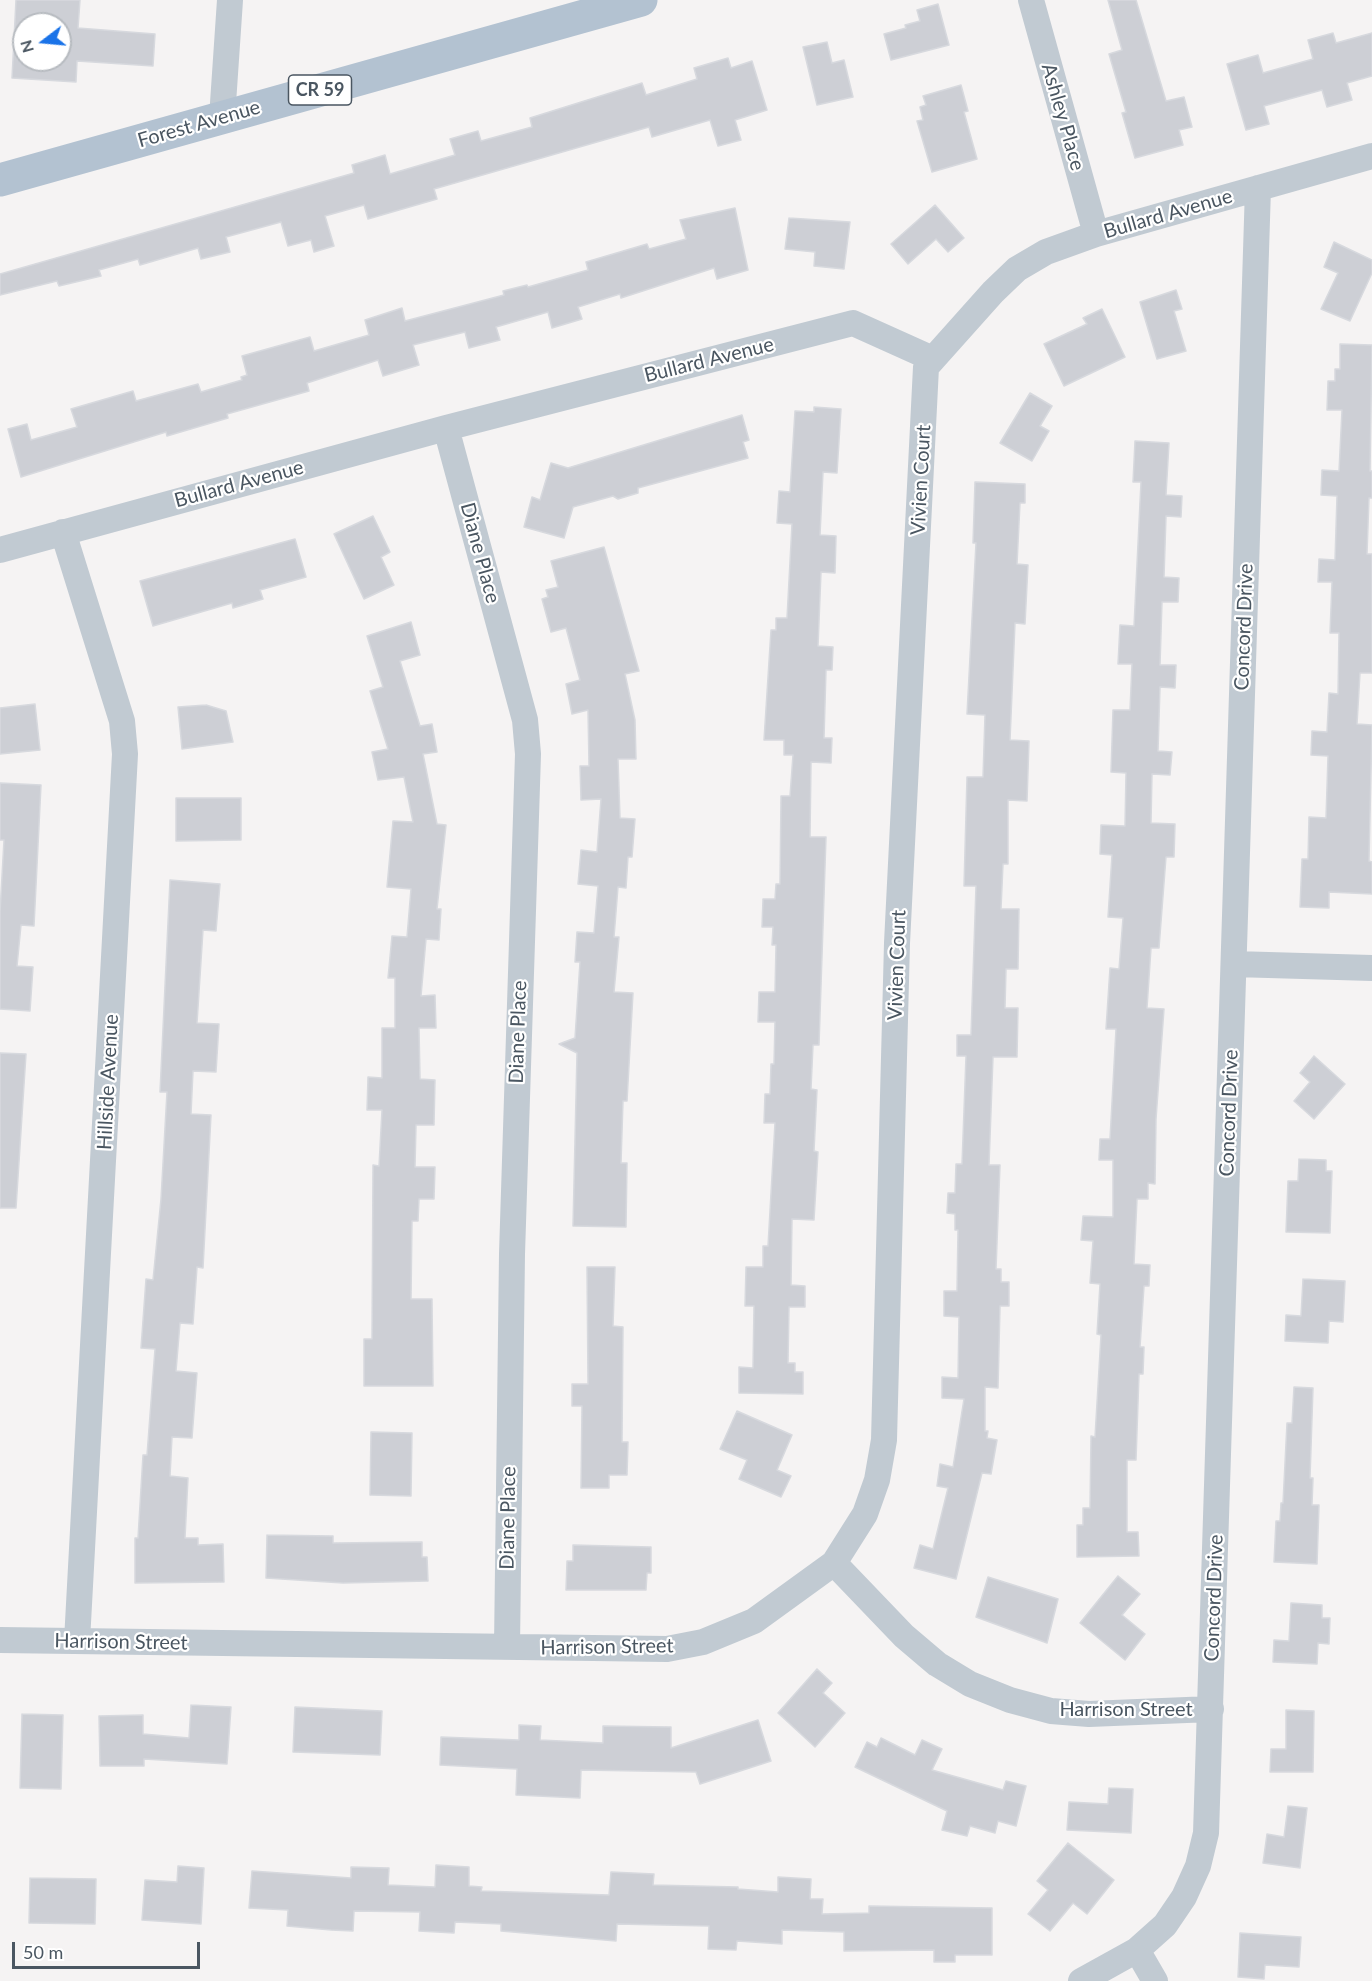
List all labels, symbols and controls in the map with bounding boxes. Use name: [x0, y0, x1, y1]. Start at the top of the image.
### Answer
north arrow: [12, 12, 72, 72]
text: N: [15, 38, 37, 55]
street label: Ashley Place: [1036, 61, 1090, 173]
road number: CR 59: [288, 75, 352, 105]
street label: Forest Avenue: [135, 95, 263, 153]
street label: Bullard Avenue: [1101, 184, 1235, 244]
street label: Bullard Avenue: [642, 332, 776, 388]
street label: Vivien Court: [906, 424, 936, 536]
street label: Bullard Avenue: [172, 455, 306, 513]
street label: Diane Place: [455, 500, 505, 606]
street label: Concord Drive: [1230, 563, 1258, 691]
street label: Vivien Court: [883, 909, 911, 1021]
street label: Diane Place: [504, 980, 532, 1084]
street label: Hillside Avenue: [92, 1014, 124, 1150]
street label: Concord Drive: [1215, 1049, 1243, 1177]
street label: Diane Place: [495, 1466, 521, 1570]
street label: Concord Drive: [1200, 1534, 1228, 1662]
street label: Harrison Street: [54, 1629, 188, 1655]
street label: Harrison Street: [540, 1634, 674, 1660]
street label: Harrison Street: [1059, 1698, 1193, 1722]
scale bar: [15, 1930, 202, 1968]
text: 50 m: [23, 1941, 63, 1963]

